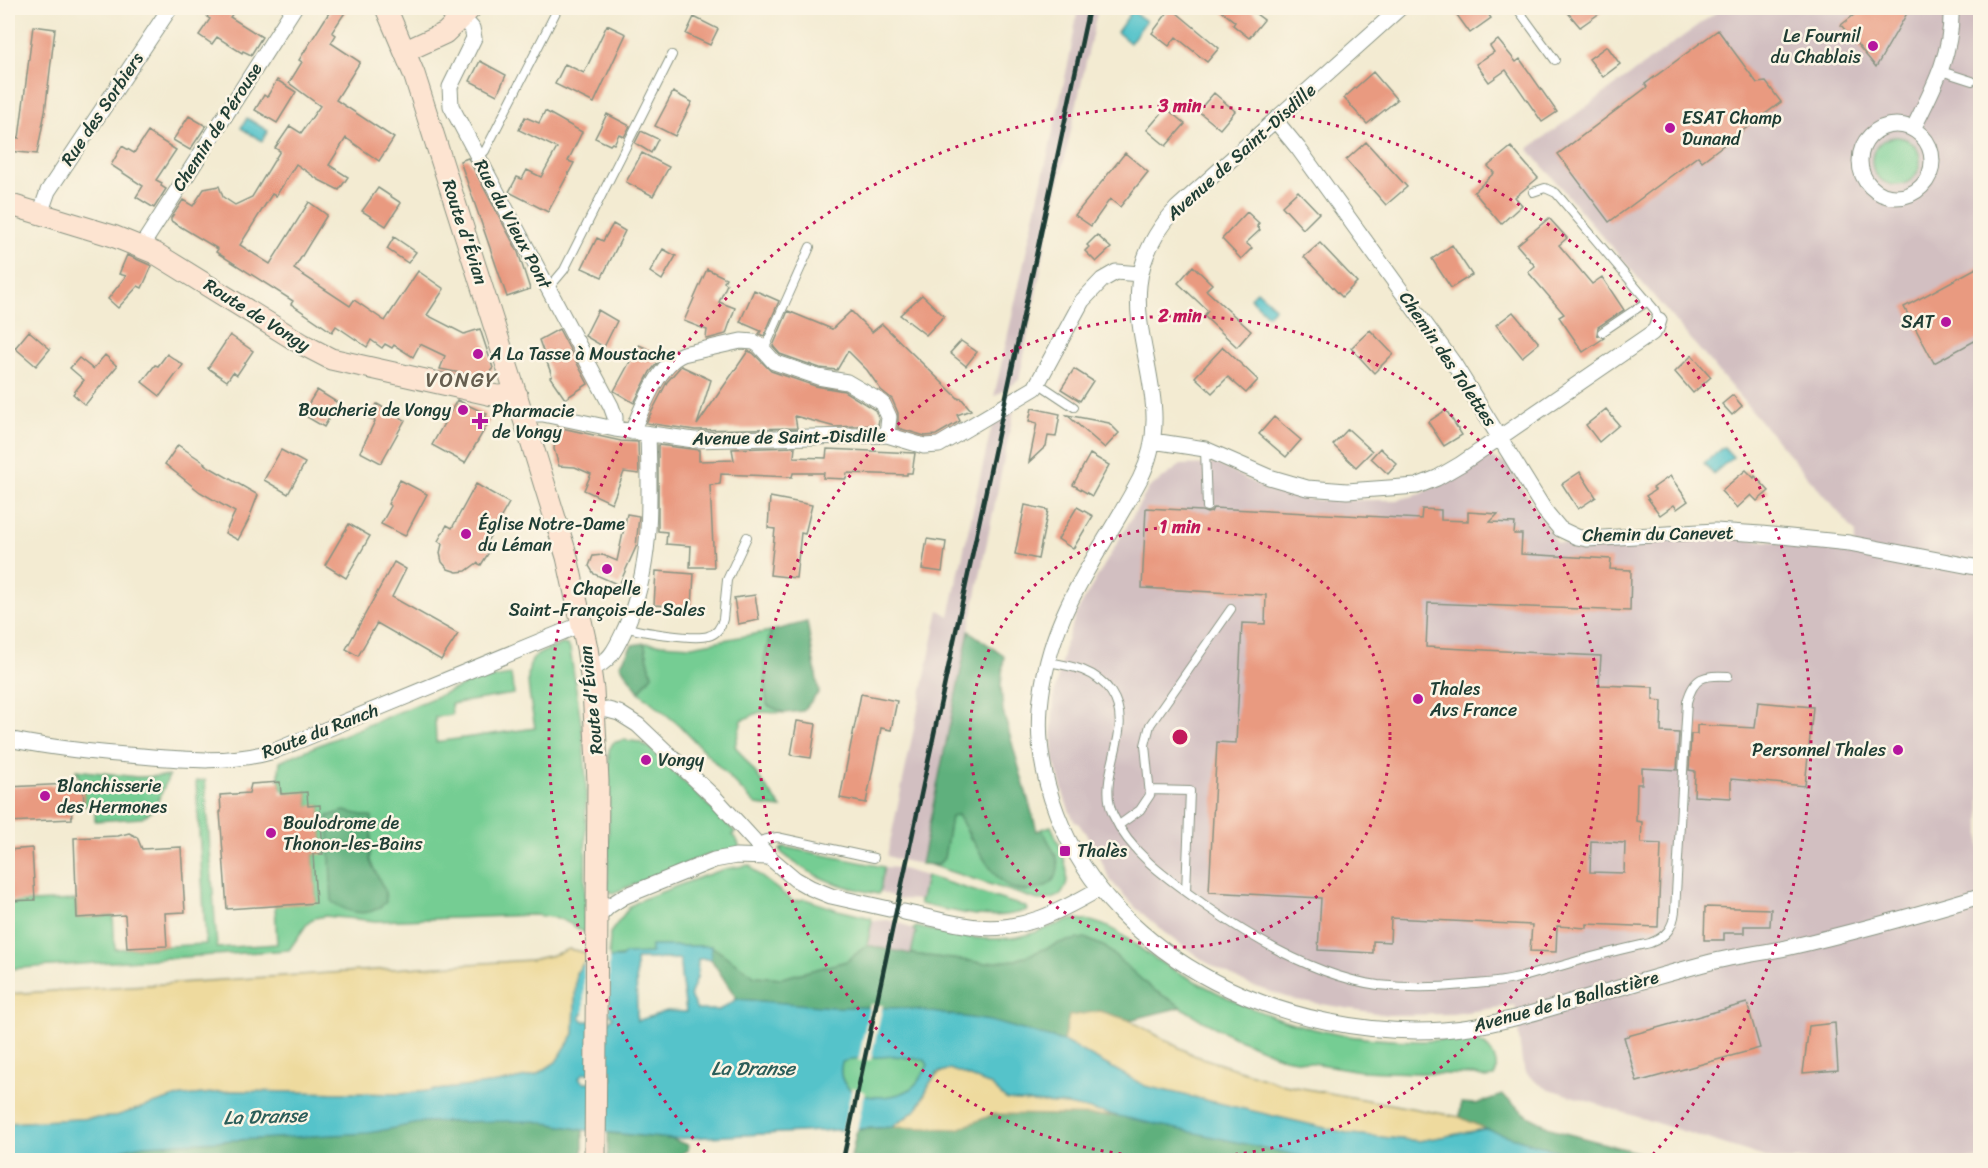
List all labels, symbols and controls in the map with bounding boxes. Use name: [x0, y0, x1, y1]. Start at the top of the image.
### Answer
place label: Le Fournil du Chablais: [1770, 20, 1862, 73]
marker: Le Fournil du Chablais: [1866, 39, 1880, 53]
street label: Rue des Sorbiers: [52, 45, 152, 173]
street label: Chemin de Pérouse: [163, 56, 271, 198]
street label: Avenue de Saint-Disdille: [1158, 75, 1324, 229]
text: 3 min: [1157, 90, 1202, 122]
place label: ESAT Champ Dunand: [1682, 102, 1782, 155]
marker: ESAT Champ Dunand: [1663, 121, 1677, 135]
street label: Rue du Vieux Pont: [465, 153, 561, 295]
street label: Route d'Évian: [433, 175, 497, 289]
street label: Route de Vongy: [197, 269, 317, 361]
street label: Chemin des Tolettes: [1391, 285, 1506, 434]
text: 2 min: [1157, 300, 1202, 332]
place label: SAT: [1901, 306, 1935, 338]
marker: SAT: [1939, 315, 1953, 329]
place label: A La Tasse à Moustache: [489, 338, 675, 370]
marker: A La Tasse à Moustache: [471, 347, 485, 361]
district label: VONGY: [426, 361, 498, 399]
place label: Boucherie de Vongy: [298, 394, 452, 426]
place label: Pharmacie de Vongy: [492, 395, 575, 448]
marker: Boucherie de Vongy: [456, 403, 470, 417]
marker: Pharmacie de Vongy: [473, 414, 487, 428]
street label: Avenue de Saint-Disdille: [691, 419, 886, 455]
place label: Église Notre-Dame du Léman: [478, 508, 625, 561]
text: 1 min: [1160, 511, 1201, 543]
street label: Chemin du Canevet: [1582, 517, 1734, 551]
marker: Église Notre-Dame du Léman: [459, 527, 473, 541]
marker: Chapelle Saint-François-de-Sales: [600, 562, 614, 576]
place label: Chapelle Saint-François-de-Sales: [509, 573, 706, 626]
street label: Route d'Évian: [569, 644, 613, 756]
place label: Thales Avs France: [1429, 673, 1517, 726]
marker: Thales Avs France: [1411, 692, 1425, 706]
street label: Route du Ranch: [257, 694, 383, 768]
centre of rings: [1170, 727, 1190, 747]
place label: Personnel Thales: [1752, 734, 1887, 766]
marker: Personnel Thales: [1891, 743, 1905, 757]
place label: Vongy: [658, 744, 705, 776]
marker: Vongy: [639, 753, 653, 767]
place label: Blanchisserie des Hermones: [57, 770, 168, 823]
marker: Blanchisserie des Hermones: [38, 789, 52, 803]
place label: Boulodrome de Thonon-les-Bains: [283, 807, 423, 860]
marker: Boulodrome de Thonon-les-Bains: [264, 826, 278, 840]
place label: Thalès: [1077, 835, 1128, 867]
marker: Thalès: [1058, 844, 1072, 858]
street label: Avenue de la Ballastière: [1469, 961, 1662, 1041]
water label: La Dranse: [711, 1051, 797, 1086]
water label: La Dranse: [223, 1097, 310, 1135]

